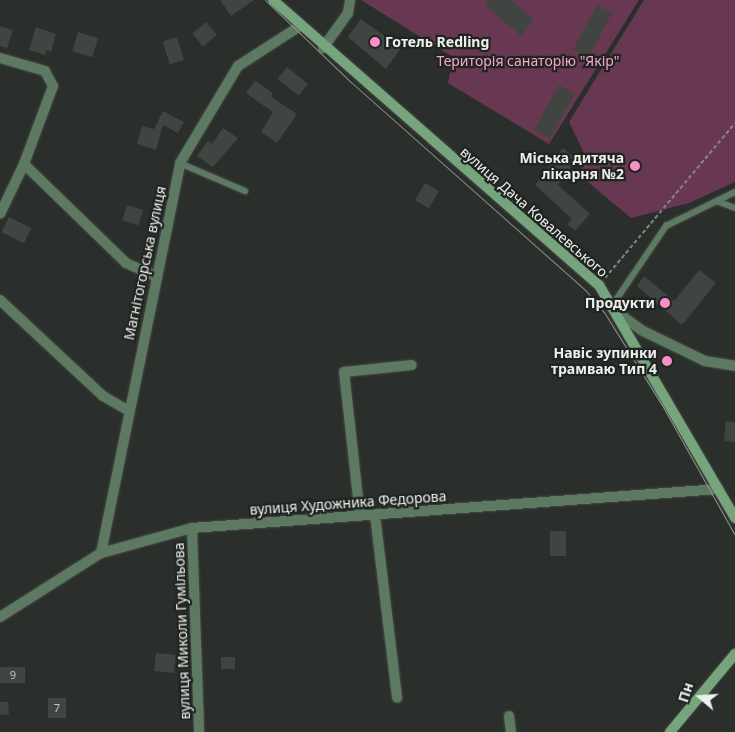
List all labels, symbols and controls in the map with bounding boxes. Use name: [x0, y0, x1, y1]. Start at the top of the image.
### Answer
place label: Готель Redling: [385, 34, 489, 50]
marker: Готель Redling: [369, 36, 381, 48]
park label: Територія санаторію "Якір": [436, 53, 620, 69]
street label: вулиця Дача Ковалевського: [457, 143, 611, 281]
place label: Міська дитяча лікарня №2: [519, 150, 624, 182]
marker: Міська дитяча лікарня №2: [628, 159, 642, 173]
street label: Магнітогорська вулиця: [120, 184, 170, 342]
place label: Продукти: [585, 295, 655, 311]
marker: Продукти: [659, 297, 671, 309]
place label: Навіс зупинки трамваю Тип 4: [551, 345, 657, 378]
marker: Навіс зупинки трамваю Тип 4: [661, 355, 673, 367]
street label: вулиця Художника Федорова: [249, 488, 447, 518]
street label: вулиця Миколи Гумільова: [171, 542, 193, 720]
house number: 9: [10, 668, 16, 682]
north arrow: [675, 672, 725, 722]
text: Пн: [673, 680, 697, 705]
house number: 7: [54, 701, 60, 715]

